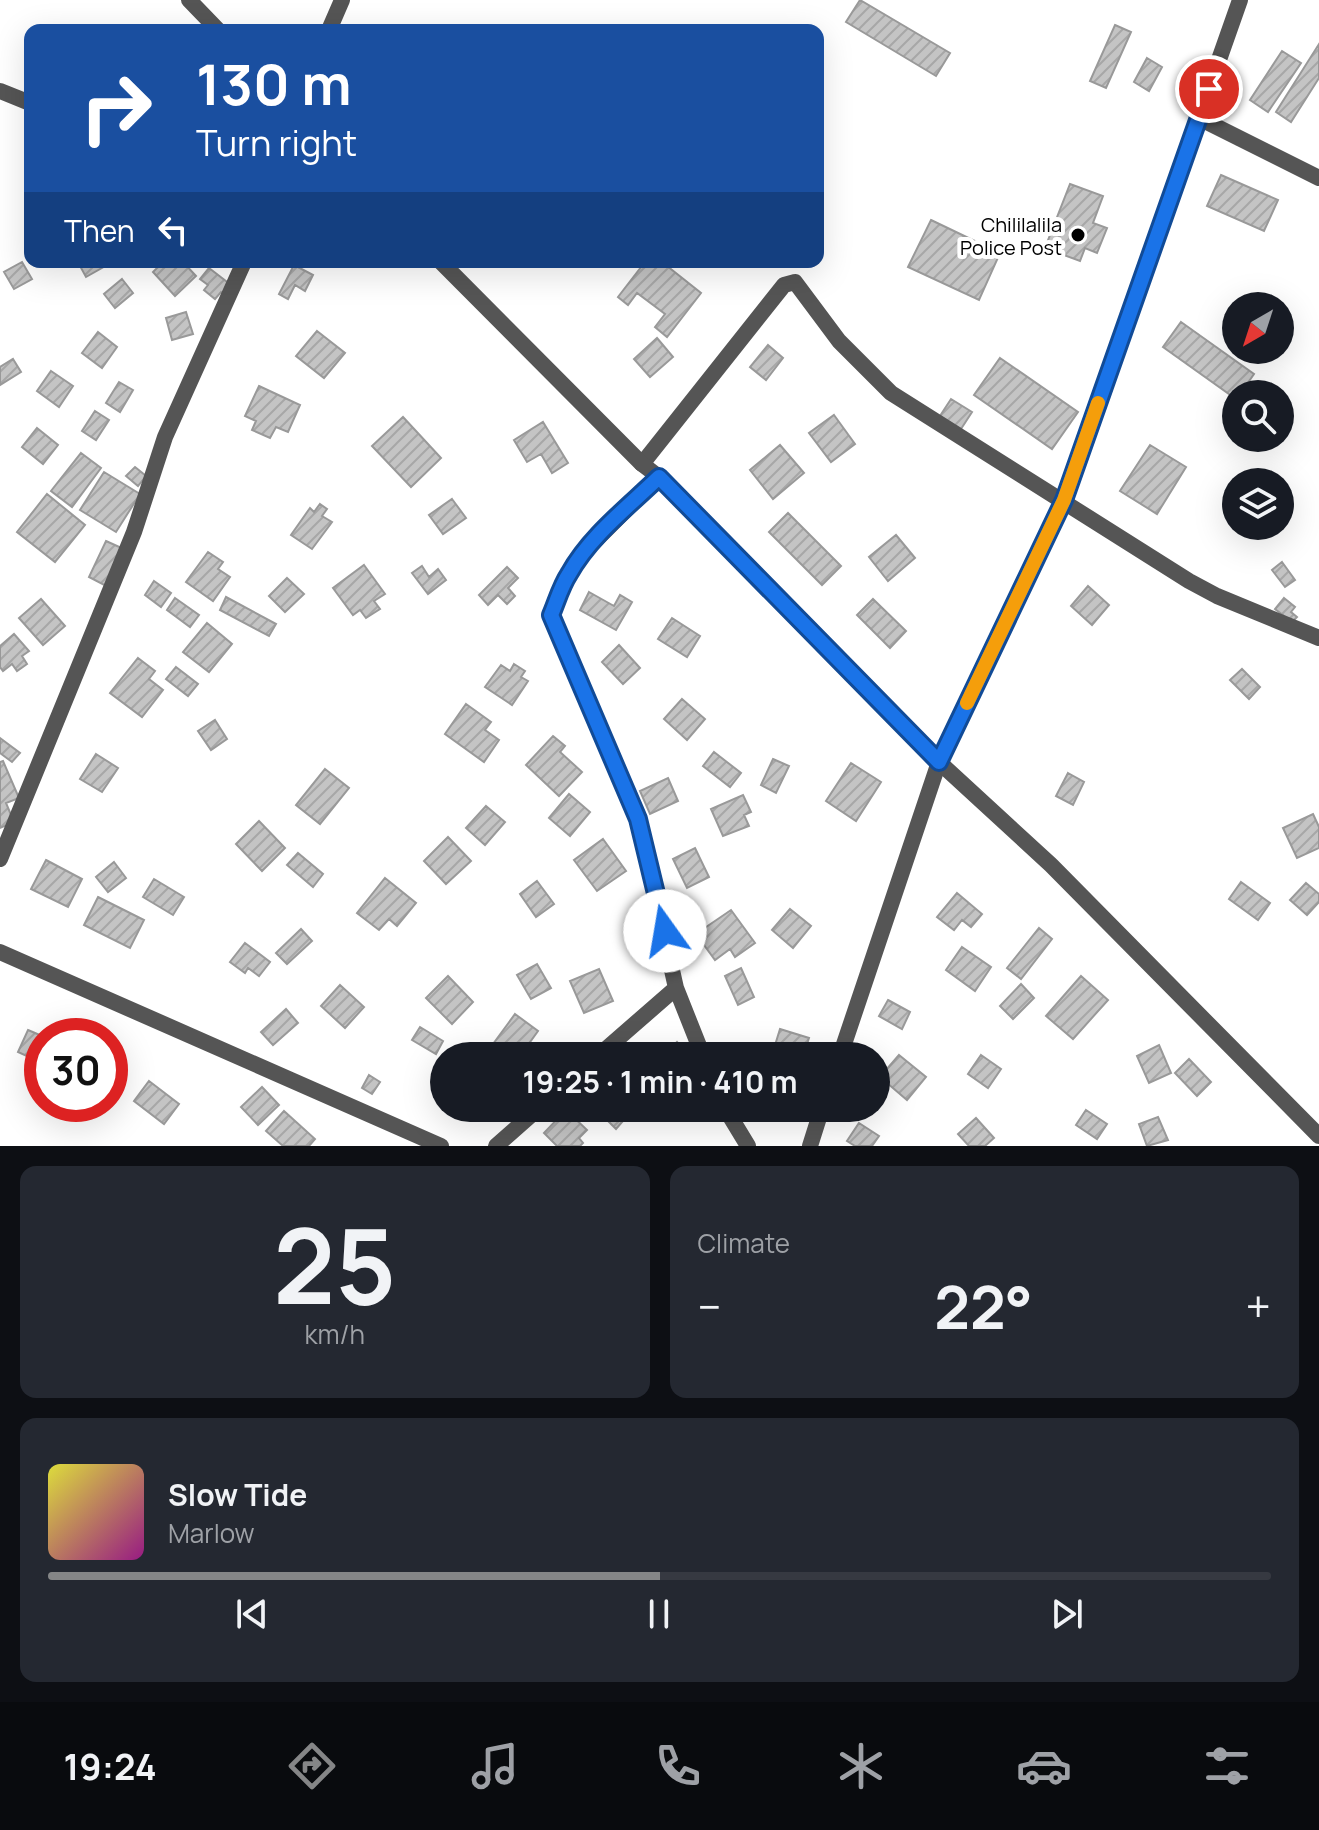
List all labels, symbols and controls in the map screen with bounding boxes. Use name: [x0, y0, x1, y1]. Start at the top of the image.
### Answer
text: 130 m: [196, 45, 352, 122]
pin: [1175, 55, 1243, 123]
icon: right: [64, 56, 168, 160]
icon: arrive: [1187, 67, 1231, 111]
text: Turn right: [196, 118, 357, 167]
icon: left: [151, 208, 195, 252]
text: Then: [64, 210, 135, 251]
place label: Chililalila Police Post: [960, 211, 1062, 261]
marker: Chililalila Police Post: [1069, 226, 1087, 244]
north arrow: [1222, 292, 1294, 364]
map controls: [1222, 292, 1294, 540]
button: search: [1222, 380, 1294, 452]
button: layers: [1222, 468, 1294, 540]
position arrow: [623, 889, 707, 973]
speed limit sign: 30: [24, 1018, 128, 1122]
text: 19:25 · 1 min · 410 m: [523, 1061, 797, 1102]
text: 25: [273, 1193, 396, 1335]
text: Climate: [698, 1225, 790, 1261]
text: 22°: [934, 1265, 1033, 1347]
text: −: [698, 1276, 721, 1336]
text: +: [1246, 1276, 1271, 1336]
text: km/h: [305, 1316, 365, 1352]
text: Slow Tide: [168, 1474, 307, 1515]
text: Marlow: [168, 1515, 255, 1551]
icon: previous: [230, 1592, 274, 1636]
icon: pause: [637, 1592, 681, 1636]
icon: next: [1045, 1592, 1089, 1636]
icon: directions: [284, 1738, 340, 1794]
icon: music: [467, 1738, 523, 1794]
icon: phone: [650, 1738, 706, 1794]
icon: climate: [833, 1738, 889, 1794]
icon: car: [1016, 1738, 1072, 1794]
icon: filters: [1199, 1738, 1255, 1794]
text: 19:24: [64, 1742, 157, 1791]

